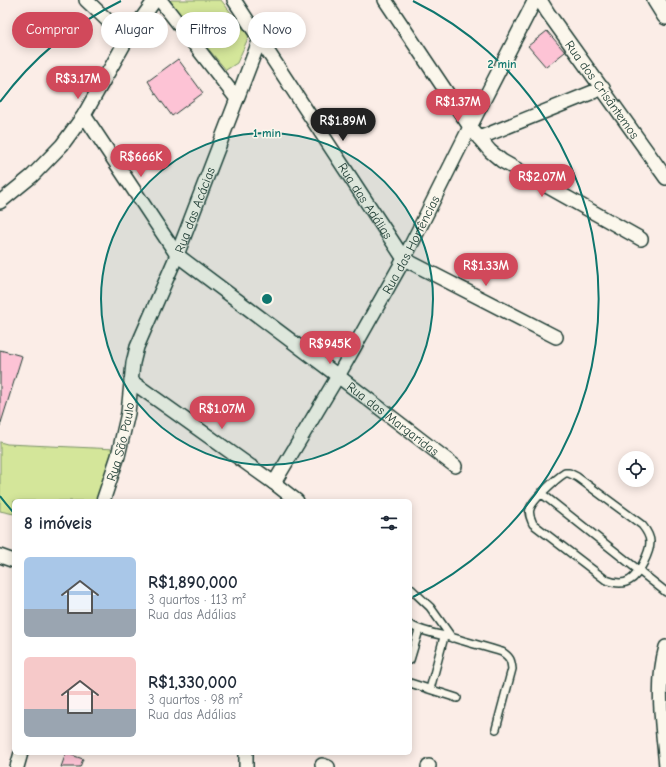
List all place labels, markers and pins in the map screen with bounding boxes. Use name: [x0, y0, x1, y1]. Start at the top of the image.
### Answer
pin: R$3.17M: [41, 66, 115, 100]
pin: R$1.37M: [421, 89, 495, 123]
pin: R$1.89M: [306, 108, 380, 142]
pin: R$666K: [108, 144, 174, 178]
pin: R$2.07M: [505, 164, 579, 198]
pin: R$1.33M: [449, 253, 523, 287]
centre of rings: [260, 292, 274, 306]
pin: R$945K: [297, 331, 363, 365]
pin: R$1.07M: [185, 396, 259, 430]

